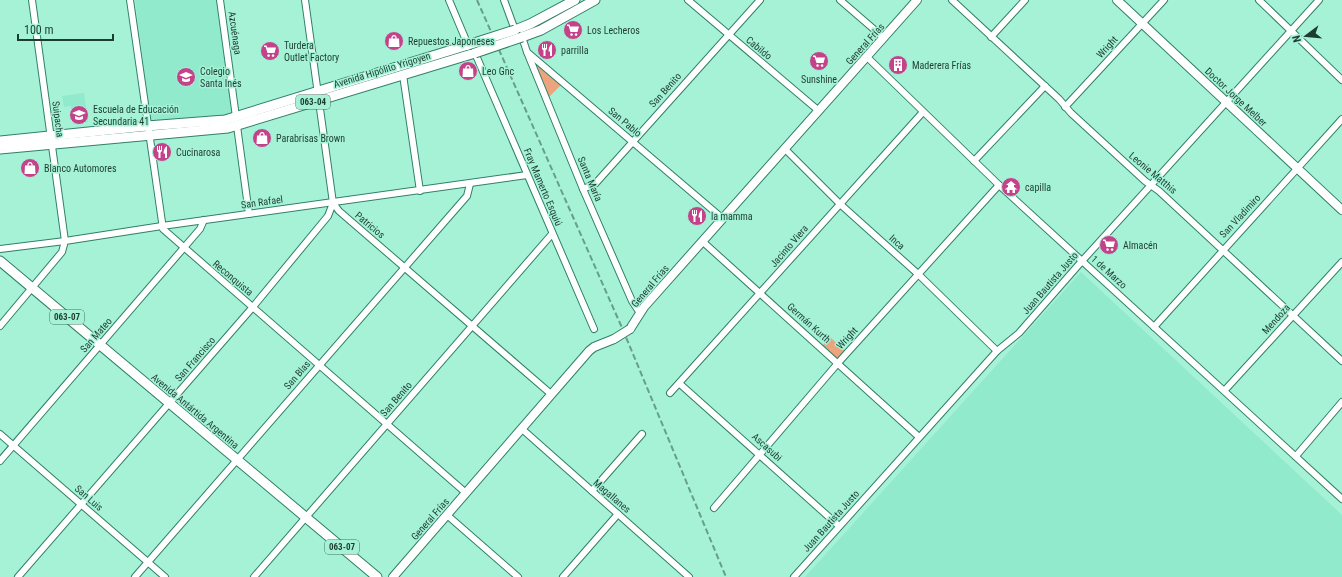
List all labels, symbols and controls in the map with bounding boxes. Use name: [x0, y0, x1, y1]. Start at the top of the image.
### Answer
street label: Azcuénaga: [227, 11, 244, 56]
scale bar: [18, 16, 113, 42]
north arrow: [1286, 16, 1326, 56]
supermarket icon: Los Lecheros: [562, 19, 584, 41]
street label: General Frías: [844, 21, 887, 67]
text: 100 m: [24, 23, 54, 37]
place label: Los Lecheros: [587, 25, 640, 36]
shop icon: Repuestos Japoneses: [383, 30, 405, 52]
text: N: [1290, 33, 1304, 44]
street label: Cabildo: [744, 34, 774, 62]
street label: Wright: [1094, 34, 1120, 60]
place label: Repuestos Japoneses: [408, 36, 495, 47]
restaurant icon: parrilla: [536, 39, 558, 61]
supermarket icon: Turdera Outlet Factory: [259, 40, 281, 62]
place label: Turdera Outlet Factory: [284, 40, 339, 63]
place label: parrilla: [561, 45, 589, 56]
street label: Avenida Hipólito Yrigoyen: [332, 50, 432, 90]
supermarket icon: Sunshine: [808, 50, 830, 72]
building icon: Maderera Frías: [887, 54, 909, 76]
shop icon: Leo Gnc: [457, 60, 479, 82]
place label: Maderera Frías: [912, 60, 971, 71]
school or university icon: Colegio Santa Inés: [175, 66, 197, 88]
place label: Colegio Santa Inés: [200, 66, 242, 89]
place label: Leo Gnc: [482, 66, 515, 77]
street label: Doctor Jorge Melber: [1203, 66, 1269, 128]
street label: San Benito: [647, 71, 683, 109]
place label: Sunshine: [801, 74, 837, 85]
road number: 063-04: [296, 95, 330, 109]
street label: Suipacha: [50, 100, 66, 138]
school or university icon: Escuela de Educación Secundaria 41: [68, 104, 90, 126]
place label: Escuela de Educación Secundaria 41: [93, 104, 179, 127]
street label: San Pablo: [606, 105, 644, 139]
shop icon: Parabrisas Brown: [251, 127, 273, 149]
place label: Parabrisas Brown: [276, 133, 345, 144]
restaurant icon: Cucinarosa: [151, 141, 173, 163]
place label: Cucinarosa: [176, 147, 221, 158]
street label: Fray Mamerto Esquiú: [522, 147, 564, 228]
street label: Leonie Matthis: [1127, 150, 1179, 196]
street label: Santa María: [576, 155, 604, 203]
shop icon: Blanco Automores: [19, 157, 41, 179]
place label: Blanco Automores: [44, 163, 117, 174]
temple icon: capilla: [1000, 176, 1022, 198]
place label: capilla: [1025, 182, 1051, 193]
street label: San Vladimiro: [1217, 192, 1263, 240]
street label: San Rafael: [240, 194, 284, 210]
restaurant icon: la mamma: [686, 205, 708, 227]
street label: Patricios: [353, 210, 387, 241]
place label: la mamma: [711, 211, 753, 222]
street label: Jacinto Viera: [768, 223, 810, 269]
street label: Inca: [887, 232, 907, 252]
supermarket icon: Almacén: [1098, 234, 1120, 256]
place label: Almacén: [1123, 240, 1158, 251]
street label: Juan Bautista Justo: [1020, 250, 1080, 316]
street label: 1 de Marzo: [1089, 253, 1129, 291]
street label: Reconquista: [211, 258, 255, 298]
street label: General Frías: [629, 262, 671, 309]
street label: Germán Kurth: [785, 301, 833, 345]
street label: Mendoza: [1260, 302, 1292, 336]
road number: 063-07: [50, 310, 84, 324]
street label: San Mateo: [78, 315, 114, 355]
street label: Wright: [834, 325, 860, 351]
street label: San Francisco: [173, 334, 217, 384]
street label: San Blas: [282, 358, 313, 392]
street label: Avenida Antártida Argentina: [149, 371, 241, 451]
street label: San Benito: [378, 379, 414, 419]
street label: Ascasubi: [750, 431, 784, 463]
street label: Magallanes: [591, 477, 633, 515]
street label: San Luis: [73, 483, 106, 513]
street label: Juan Bautista Justo: [801, 488, 861, 554]
street label: General Frías: [409, 496, 451, 542]
road number: 063-07: [325, 540, 359, 554]

